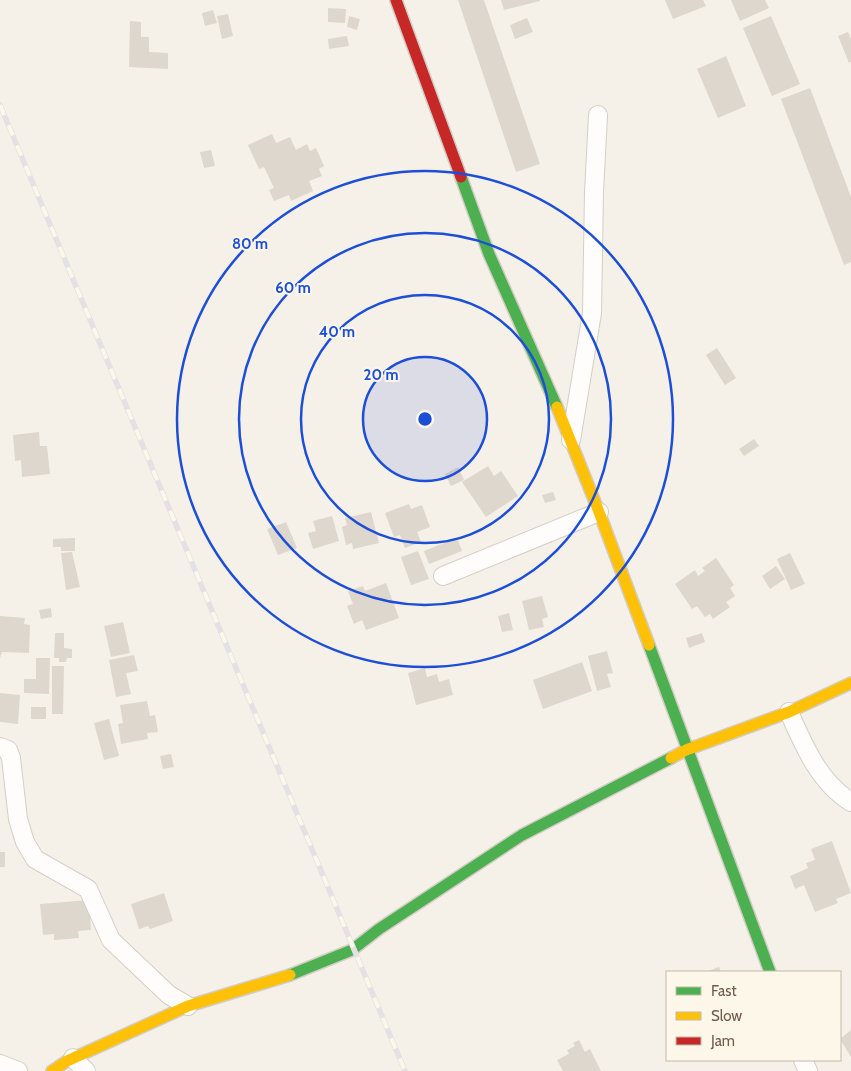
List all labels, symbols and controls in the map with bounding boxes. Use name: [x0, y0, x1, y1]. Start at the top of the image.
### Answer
text: 80 m: [232, 235, 268, 253]
text: 60 m: [275, 279, 311, 297]
text: 40 m: [319, 323, 355, 341]
text: 20 m: [364, 366, 398, 384]
centre of rings: [416, 410, 434, 428]
legend: [666, 971, 841, 1061]
text: Fast: [711, 982, 736, 1000]
text: Slow: [711, 1007, 742, 1025]
text: Jam: [710, 1032, 735, 1050]

